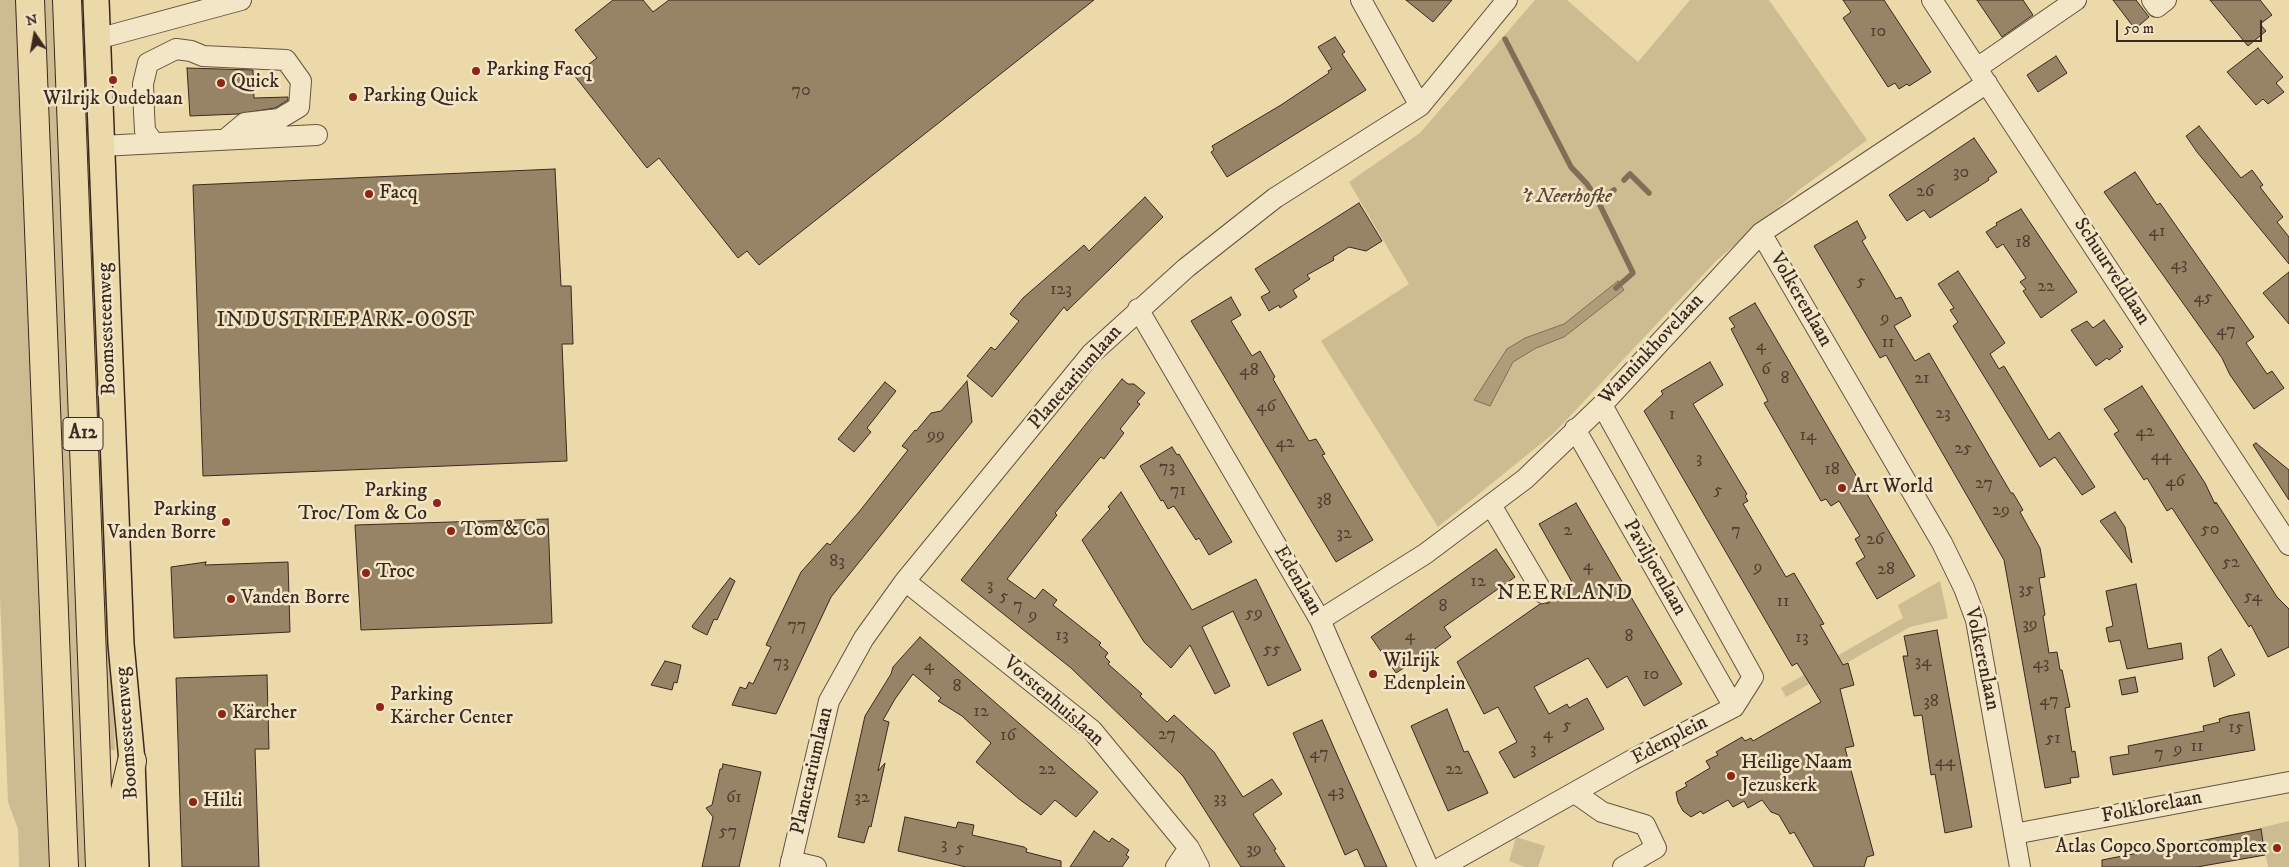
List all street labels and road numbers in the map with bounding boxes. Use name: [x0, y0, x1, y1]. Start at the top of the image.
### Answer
street label: Schuurveldlaan: [2067, 214, 2155, 330]
street label: Volkerenlaan: [1763, 249, 1837, 351]
street label: Boomsesteenweg: [94, 262, 122, 396]
street label: Wanninkhovelaan: [1595, 290, 1709, 410]
street label: Planetariumlaan: [1024, 321, 1128, 435]
road number: A12: [63, 418, 103, 450]
street label: Paviljoenlaan: [1617, 516, 1691, 620]
street label: Edenlaan: [1268, 542, 1326, 620]
street label: Volkerenlaan: [1958, 605, 2004, 713]
street label: Vorstenhuislaan: [998, 652, 1108, 752]
street label: Boomsesteenweg: [111, 666, 145, 800]
street label: Planetariumlaan: [787, 705, 839, 837]
street label: Edenplein: [1628, 711, 1712, 771]
street label: Folklorelaan: [2100, 786, 2204, 830]

